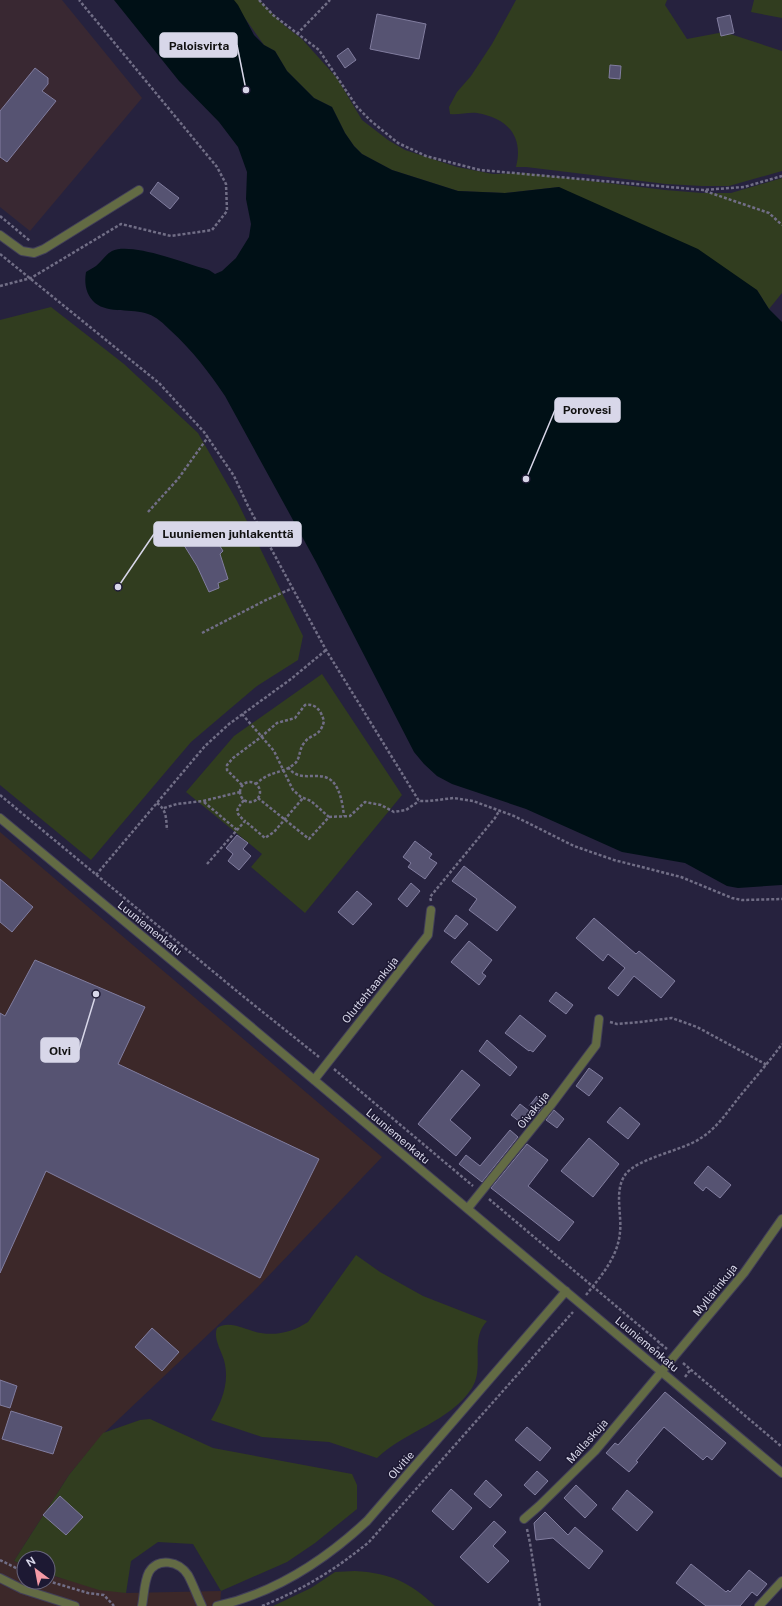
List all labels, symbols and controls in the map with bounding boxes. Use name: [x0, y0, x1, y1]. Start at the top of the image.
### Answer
callout: Paloisvirta: [160, 33, 237, 57]
text: Paloisvirta: [169, 39, 229, 53]
callout: Porovesi: [555, 398, 620, 422]
text: Porovesi: [563, 403, 611, 417]
callout: Luuniemen juhlakenttä: [154, 522, 301, 546]
text: Luuniemen juhlakenttä: [162, 527, 294, 541]
street label: Luuniemenkatu: [115, 898, 185, 958]
street label: Oluttehtaankuja: [340, 954, 400, 1026]
callout: Olvi: [41, 1038, 79, 1062]
text: Olvi: [49, 1044, 71, 1058]
street label: Oivakuja: [515, 1089, 551, 1131]
street label: Luuniemenkatu: [364, 1106, 432, 1166]
street label: Myllärinkuja: [691, 1262, 739, 1318]
street label: Luuniemenkatu: [613, 1314, 681, 1374]
street label: Mallaskuja: [564, 1416, 610, 1466]
street label: Olvitie: [386, 1449, 416, 1481]
north arrow: [16, 1550, 56, 1590]
text: N: [24, 1554, 38, 1569]

